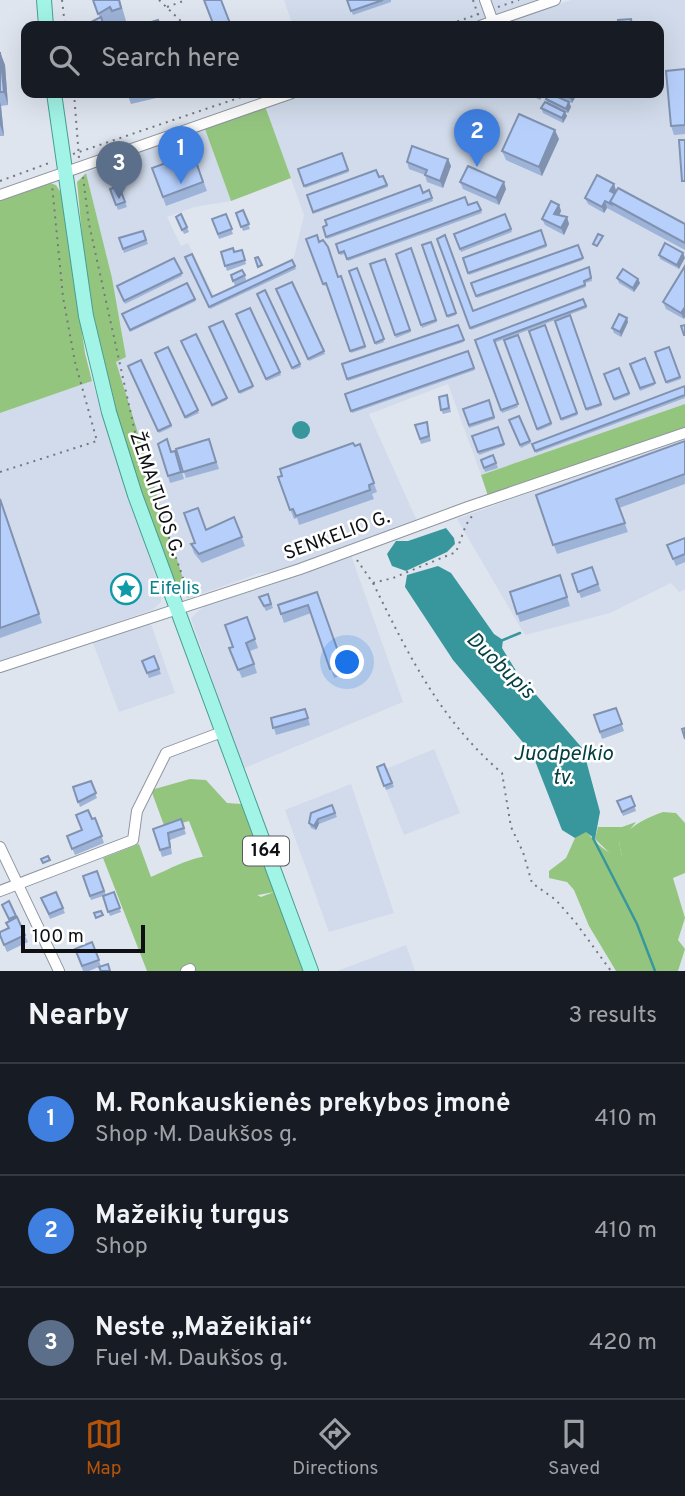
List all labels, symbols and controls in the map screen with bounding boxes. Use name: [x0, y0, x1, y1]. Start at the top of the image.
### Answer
search box: [21, 21, 664, 98]
icon: search: [45, 41, 83, 79]
text: Search here: [101, 43, 240, 76]
pin: 2: [454, 109, 500, 167]
pin: 1: [158, 126, 204, 184]
pin: 3: [96, 141, 142, 199]
street label: ŽEMAITIJOS G.: [123, 428, 189, 559]
street label: SENKELIO G.: [281, 506, 393, 566]
place icon: Eifelis: [109, 572, 143, 606]
place label: Eifelis: [149, 577, 200, 601]
water label: Duobupis: [460, 627, 541, 706]
your location: [330, 645, 364, 679]
water label: Juodpelkio tv.: [513, 741, 614, 792]
road number: 164: [243, 836, 289, 866]
scale bar: [21, 922, 145, 954]
text: 100 m: [32, 925, 84, 949]
text: Nearby: [28, 998, 129, 1035]
text: 3 results: [568, 1002, 657, 1031]
text: M. Ronkauskienės prekybos įmonė: [95, 1088, 511, 1121]
text: 1: [46, 1105, 56, 1134]
text: 410 m: [594, 1105, 657, 1134]
text: Shop · M. Daukšos g.: [95, 1121, 297, 1150]
text: Mažeikių turgus: [95, 1200, 290, 1233]
text: 2: [44, 1217, 58, 1246]
text: 410 m: [594, 1217, 657, 1246]
text: Shop: [95, 1233, 148, 1262]
text: Neste „Mažeikiai“: [95, 1312, 312, 1345]
text: 3: [44, 1329, 58, 1358]
text: 420 m: [589, 1329, 657, 1358]
text: Fuel · M. Daukšos g.: [95, 1345, 288, 1374]
tab: Map: [85, 1415, 123, 1481]
tab: Directions: [292, 1415, 379, 1481]
tab: Saved: [548, 1415, 600, 1481]

